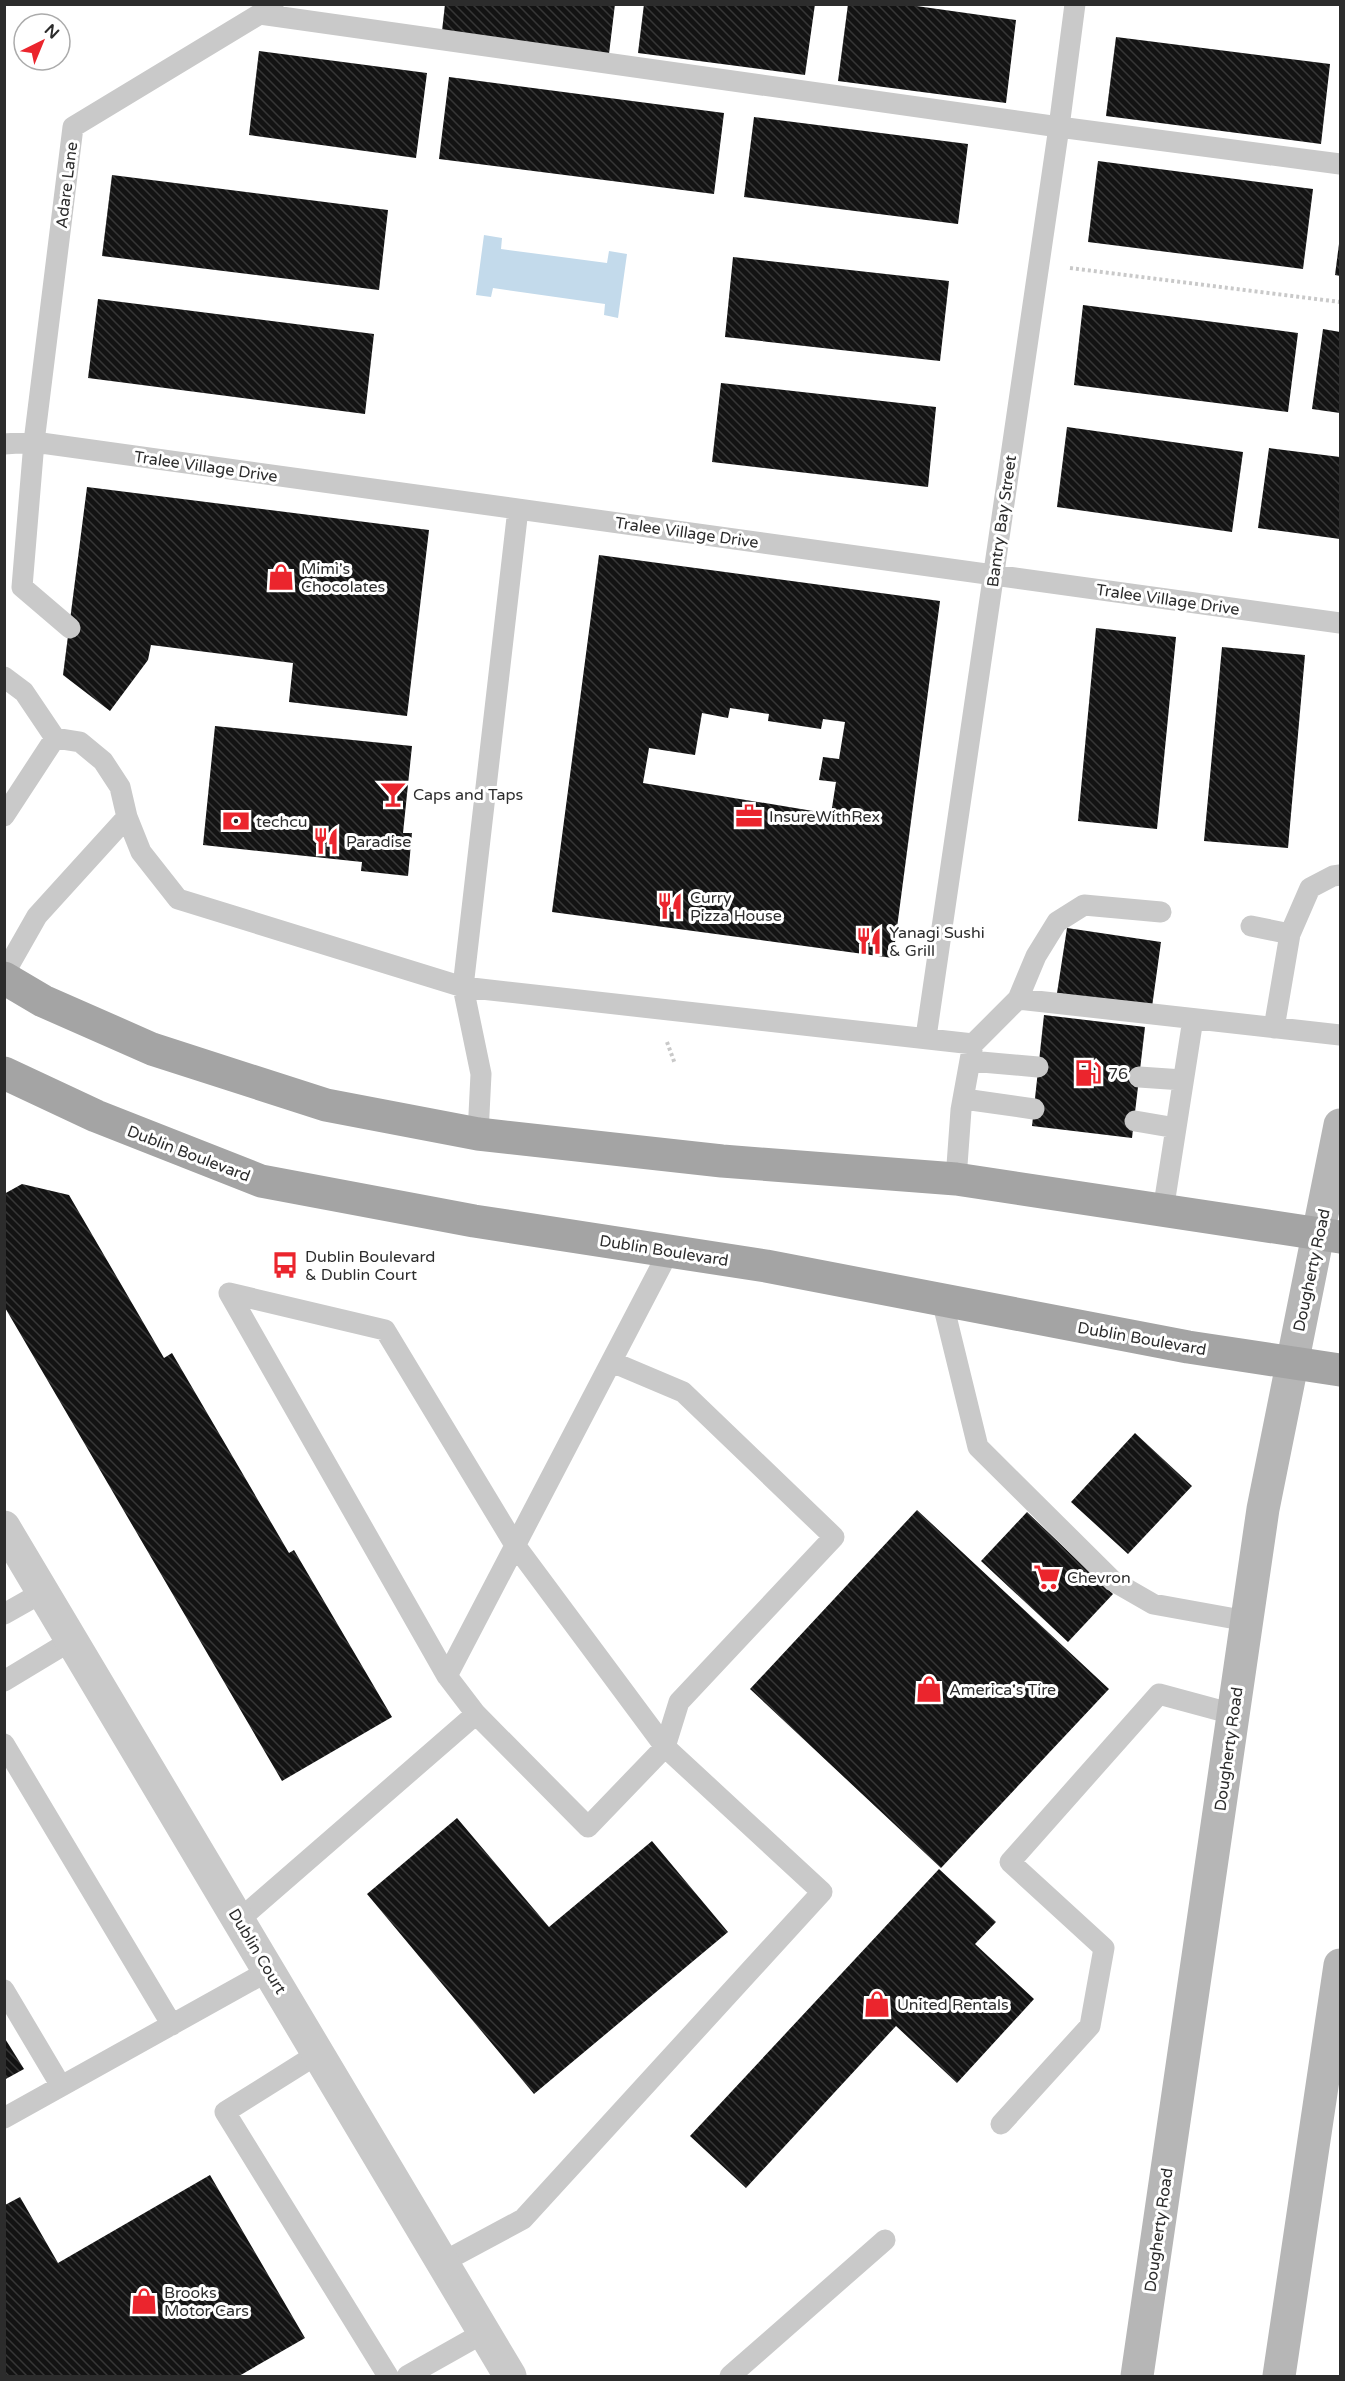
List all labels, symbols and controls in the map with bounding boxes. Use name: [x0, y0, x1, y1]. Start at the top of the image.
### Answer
north arrow: [12, 12, 72, 72]
text: N: [40, 20, 63, 43]
street label: Adare Lane: [52, 141, 82, 229]
street label: Tralee Village Drive: [133, 447, 279, 487]
street label: Bantry Bay Street: [983, 454, 1021, 588]
street label: Tralee Village Drive: [614, 513, 760, 553]
place label: Mimi's Chocolates: [301, 559, 385, 597]
shop icon: Mimi's Chocolates: [266, 562, 296, 592]
street label: Tralee Village Drive: [1095, 580, 1241, 620]
bar icon: Caps and Taps: [378, 779, 408, 809]
place label: Caps and Taps: [413, 785, 523, 805]
office icon: InsureWithRex: [734, 801, 764, 831]
bank icon: techcu: [221, 806, 251, 836]
place label: InsureWithRex: [769, 807, 880, 827]
place label: techcu: [256, 812, 308, 832]
restaurant icon: Paradise: [311, 826, 341, 856]
place label: Paradise: [346, 832, 411, 852]
place label: Curry Pizza House: [690, 888, 782, 926]
restaurant icon: Curry Pizza House: [655, 891, 685, 921]
place label: Yanagi Sushi & Grill: [889, 923, 985, 961]
restaurant icon: Yanagi Sushi & Grill: [854, 926, 884, 956]
fuel station icon: 76: [1073, 1058, 1103, 1088]
place label: 76: [1108, 1064, 1128, 1084]
street label: Dublin Boulevard: [124, 1121, 253, 1187]
street label: Dougherty Road: [1289, 1207, 1335, 1334]
street label: Dublin Boulevard: [598, 1231, 730, 1271]
place label: Dublin Boulevard & Dublin Court: [305, 1247, 435, 1285]
bus stop icon: Dublin Boulevard & Dublin Court: [270, 1250, 300, 1280]
street label: Dublin Boulevard: [1076, 1318, 1208, 1360]
supermarket icon: Chevron: [1032, 1562, 1062, 1592]
place label: Chevron: [1067, 1568, 1131, 1588]
shop icon: America's Tire: [914, 1674, 944, 1704]
place label: America's Tire: [949, 1680, 1056, 1700]
street label: Dougherty Road: [1210, 1686, 1248, 1813]
street label: Dublin Court: [224, 1905, 290, 1998]
shop icon: United Rentals: [862, 1989, 892, 2019]
place label: United Rentals: [897, 1995, 1009, 2015]
street label: Dougherty Road: [1140, 2167, 1178, 2294]
place label: Brooks Motor Cars: [164, 2283, 249, 2321]
shop icon: Brooks Motor Cars: [129, 2286, 159, 2316]

